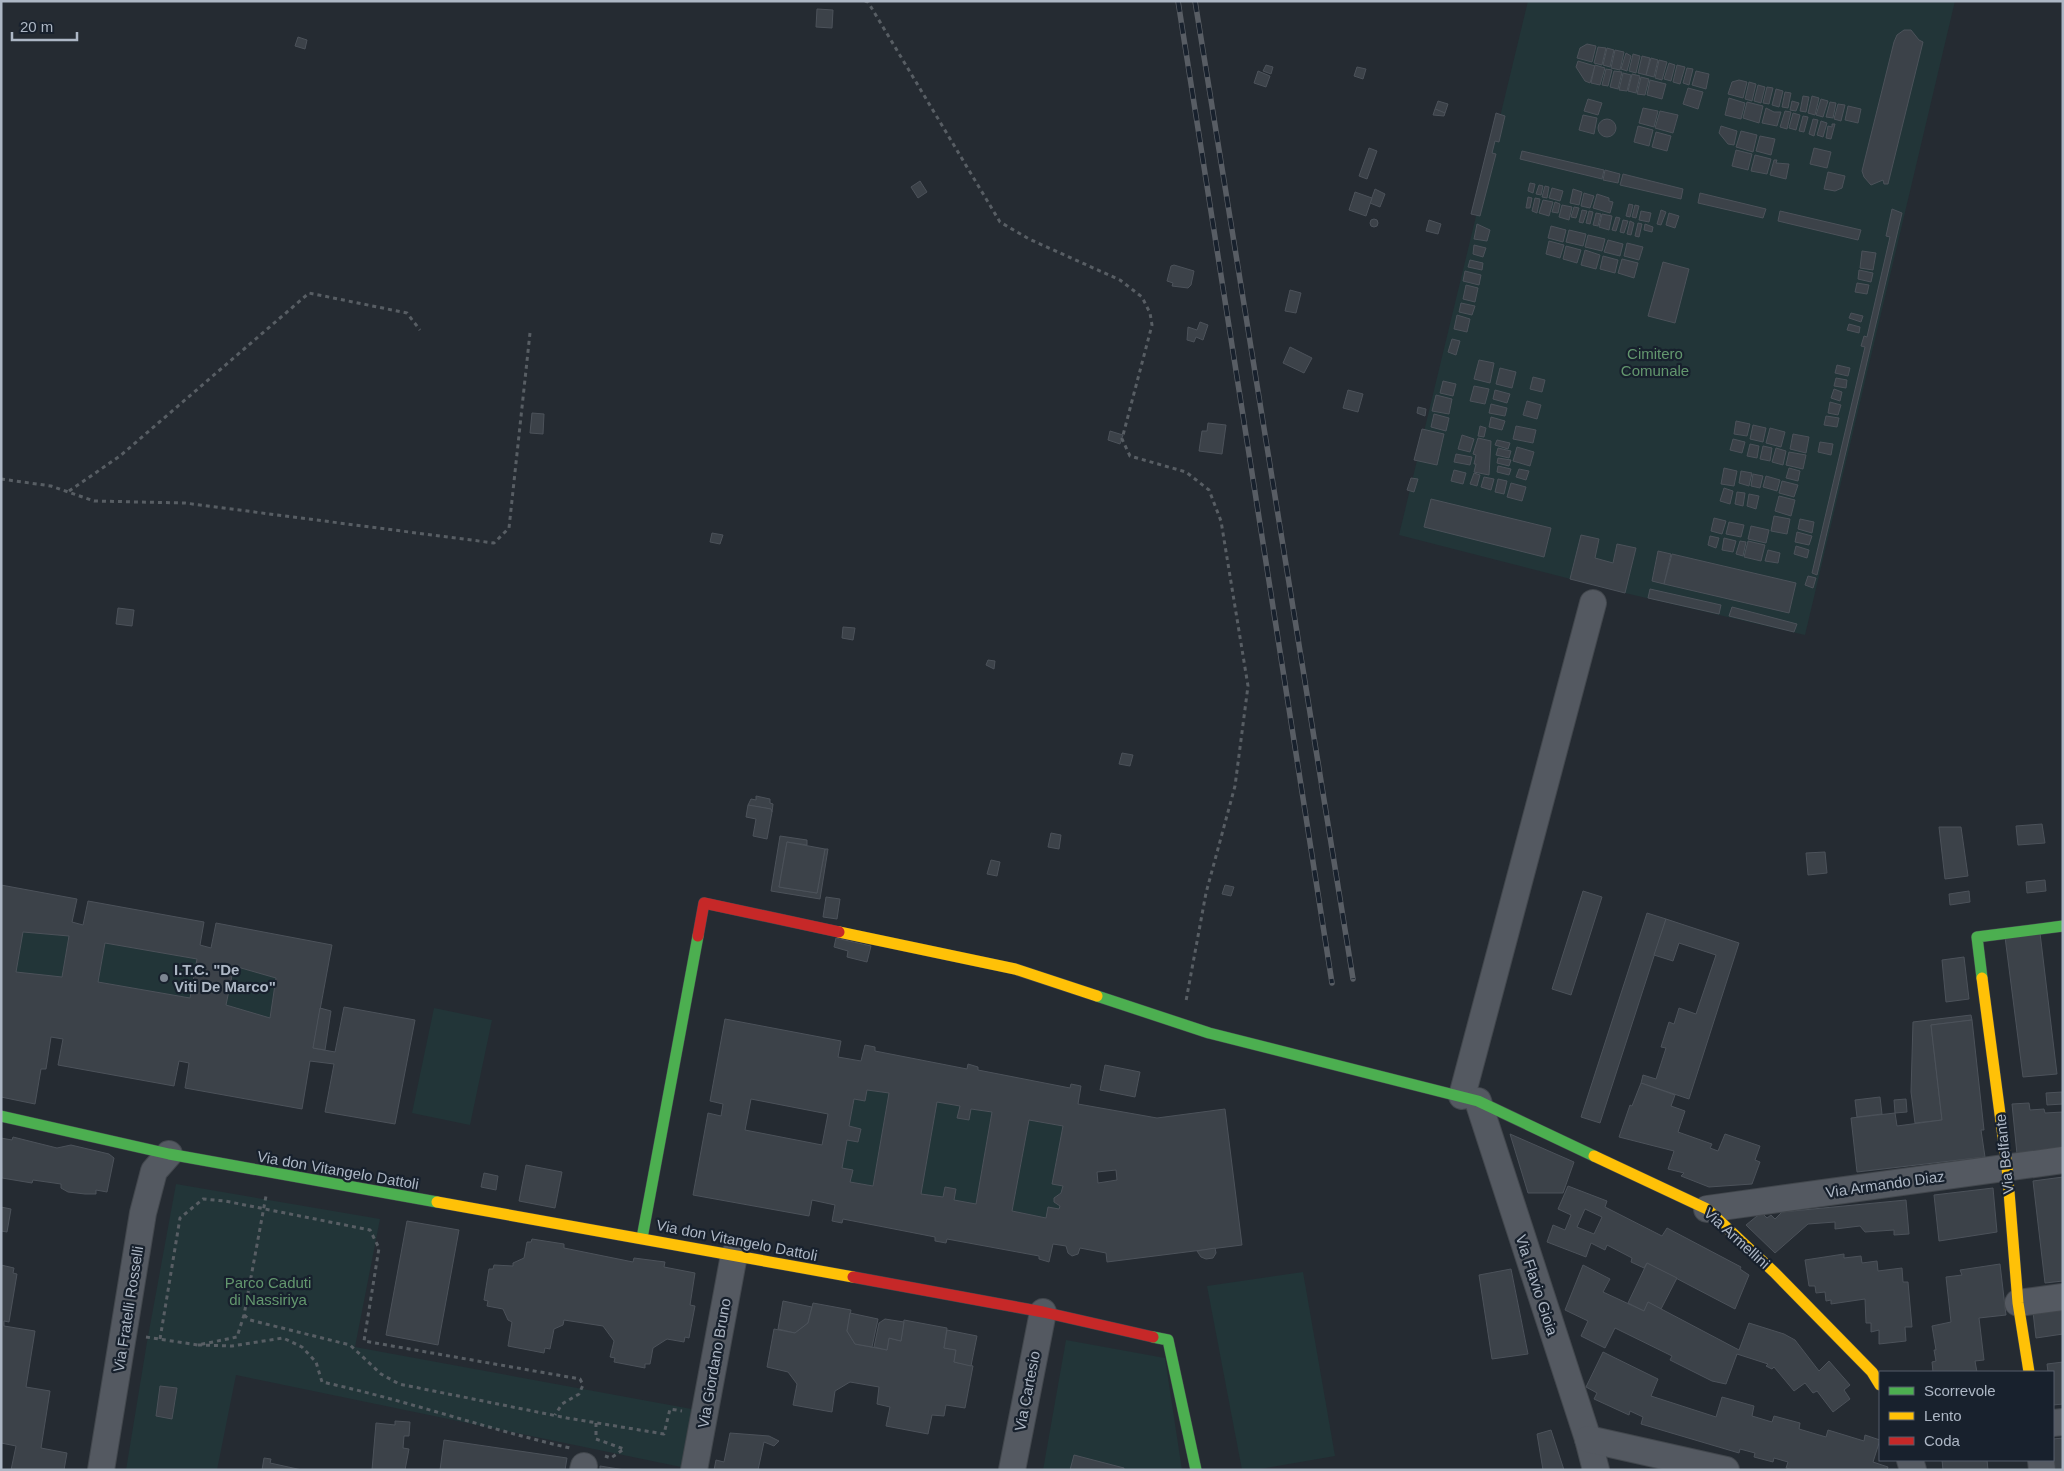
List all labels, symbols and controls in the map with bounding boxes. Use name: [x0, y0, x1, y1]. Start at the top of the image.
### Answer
scale bar: [12, 10, 78, 42]
text: 20 m: [20, 18, 53, 35]
park label: Cimitero Comunale: [1621, 345, 1689, 379]
place label: I.T.C. "De Viti De Marco": [174, 961, 276, 995]
marker: I.T.C. "De Viti De Marco": [158, 972, 170, 984]
street label: Via Belfante: [1991, 1113, 2017, 1195]
street label: Via don Vitangelo Dattoli: [256, 1147, 420, 1193]
street label: Via Armando Diaz: [1825, 1167, 1945, 1201]
street label: Via Armellini: [1701, 1204, 1773, 1272]
street label: Via don Vitangelo Dattoli: [655, 1216, 819, 1264]
street label: Via Flavio Gioia: [1513, 1233, 1561, 1338]
street label: Via Fratelli Rosselli: [110, 1245, 146, 1373]
park label: Parco Caduti di Nassiriya: [225, 1274, 311, 1308]
street label: Via Giordano Bruno: [694, 1297, 734, 1429]
street label: Via Cartesio: [1011, 1349, 1043, 1433]
legend: [1879, 1371, 2054, 1461]
text: Scorrevole: [1924, 1382, 1996, 1399]
text: Lento: [1924, 1407, 1962, 1424]
text: Coda: [1924, 1432, 1961, 1449]

